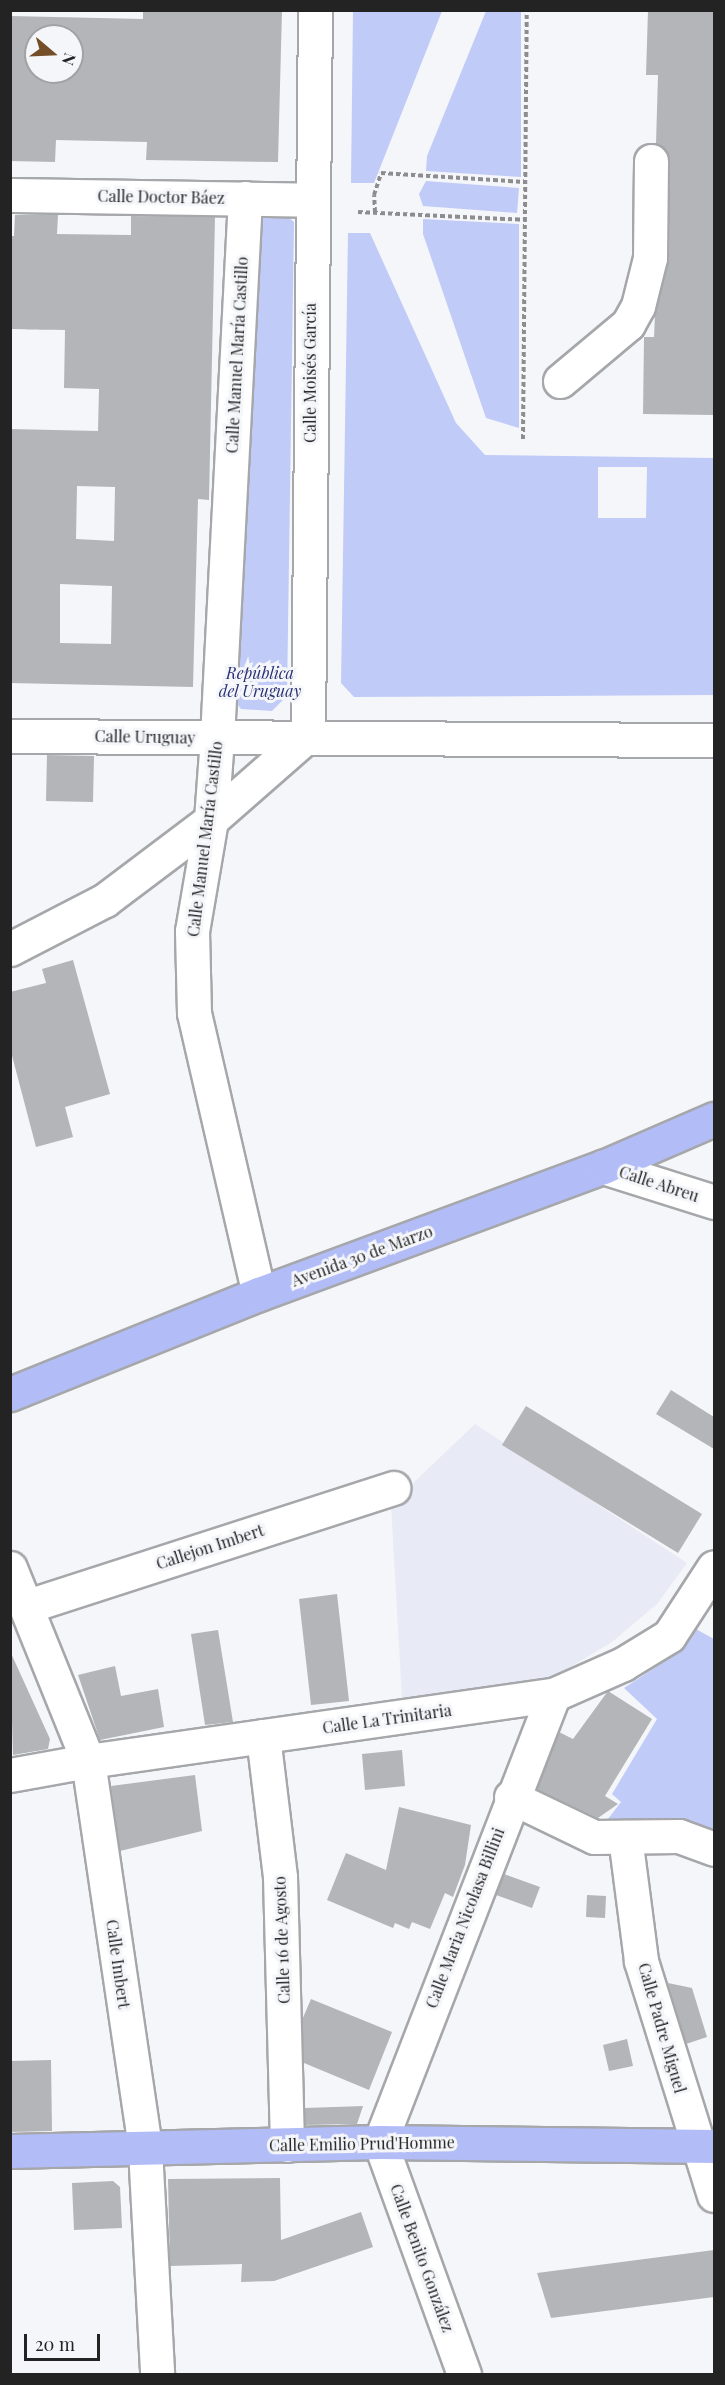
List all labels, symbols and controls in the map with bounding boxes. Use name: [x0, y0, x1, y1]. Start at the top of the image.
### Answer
north arrow: [24, 24, 84, 84]
text: N: [58, 50, 81, 68]
street label: Calle Doctor Báez: [97, 186, 225, 208]
street label: Calle Manuel María Castillo: [222, 256, 252, 454]
street label: Calle Moisés García: [300, 303, 320, 443]
park label: República del Uruguay: [218, 663, 302, 701]
street label: Calle Uruguay: [94, 727, 196, 747]
street label: Calle Manuel María Castillo: [183, 740, 227, 938]
street label: Calle Abreu: [616, 1162, 702, 1206]
street label: Avenida 30 de Marzo: [289, 1222, 435, 1290]
street label: Callejon Imbert: [154, 1521, 266, 1573]
street label: Calle La Trinitaria: [321, 1700, 453, 1738]
street label: Calle Maria Nicolasa Billini: [422, 1825, 508, 2011]
street label: Calle 16 de Agosto: [270, 1876, 294, 2004]
street label: Calle Imbert: [102, 1918, 134, 2010]
street label: Calle Padre Miguel: [634, 1961, 690, 2095]
street label: Calle Emilio Prud'Homme: [269, 2133, 455, 2155]
street label: Calle Benito González: [386, 2181, 458, 2335]
scale bar: [27, 2322, 104, 2360]
text: 20 m: [35, 2332, 75, 2356]

